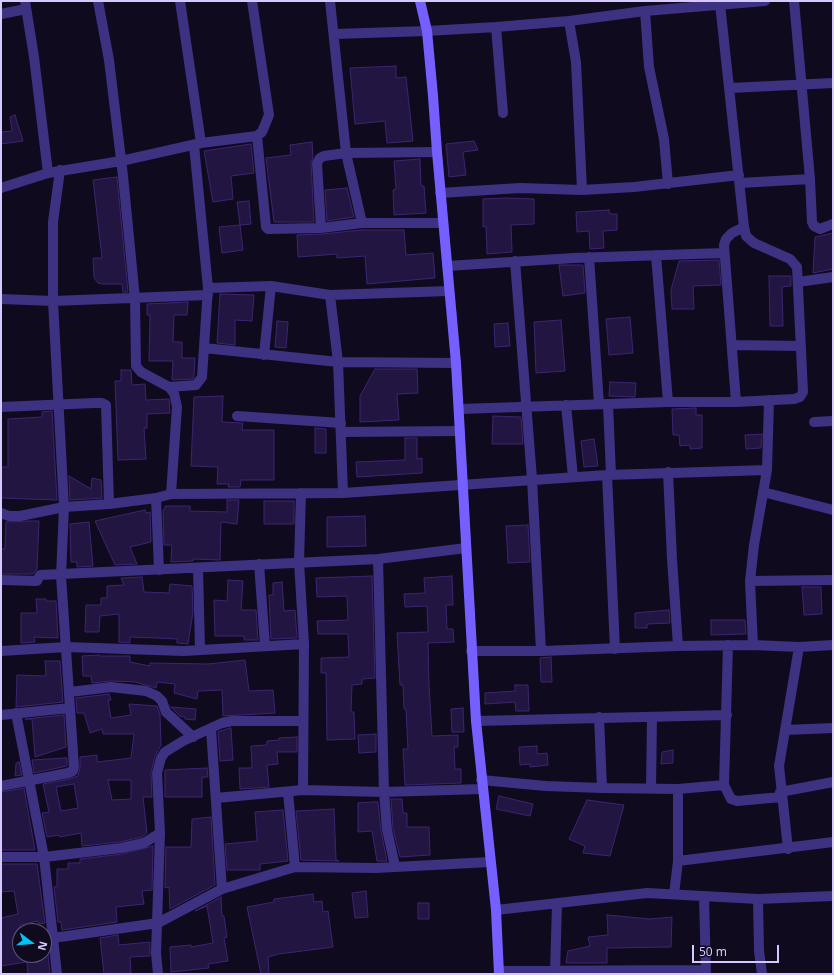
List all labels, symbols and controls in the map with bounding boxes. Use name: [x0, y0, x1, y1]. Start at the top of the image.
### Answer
north arrow: [12, 923, 52, 963]
scale bar: [694, 937, 781, 963]
text: N: [35, 940, 52, 953]
text: 50 m: [699, 943, 727, 960]

